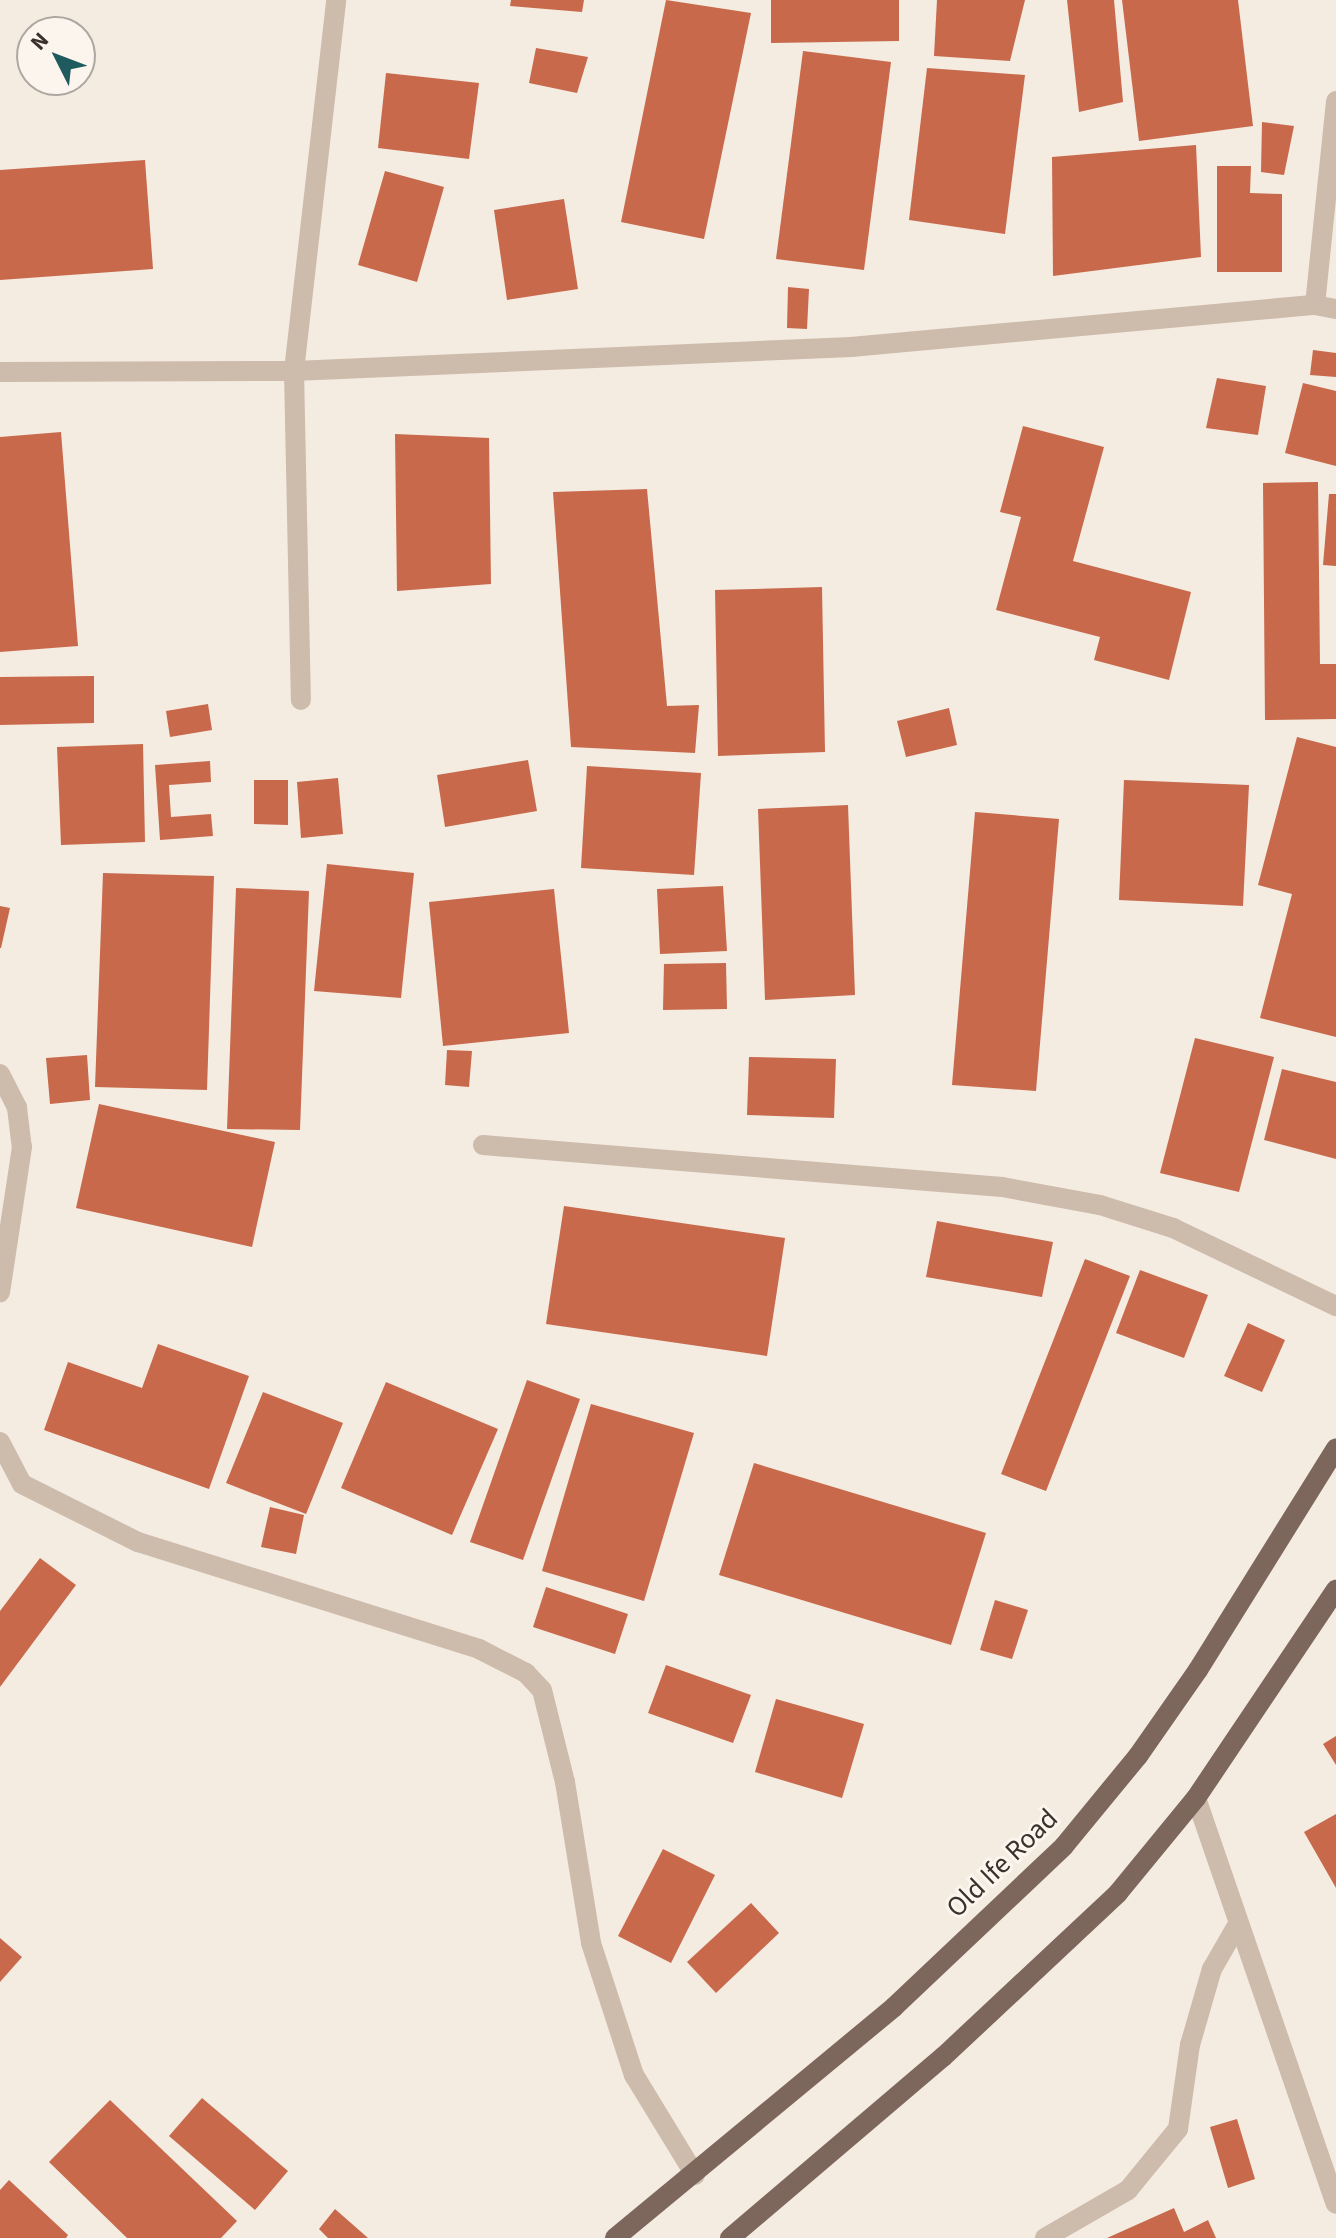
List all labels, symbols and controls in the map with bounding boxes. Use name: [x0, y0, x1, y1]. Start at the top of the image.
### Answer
north arrow: [16, 16, 96, 96]
text: N: [23, 25, 56, 57]
street label: Old Ife Road: [939, 1802, 1065, 1924]

